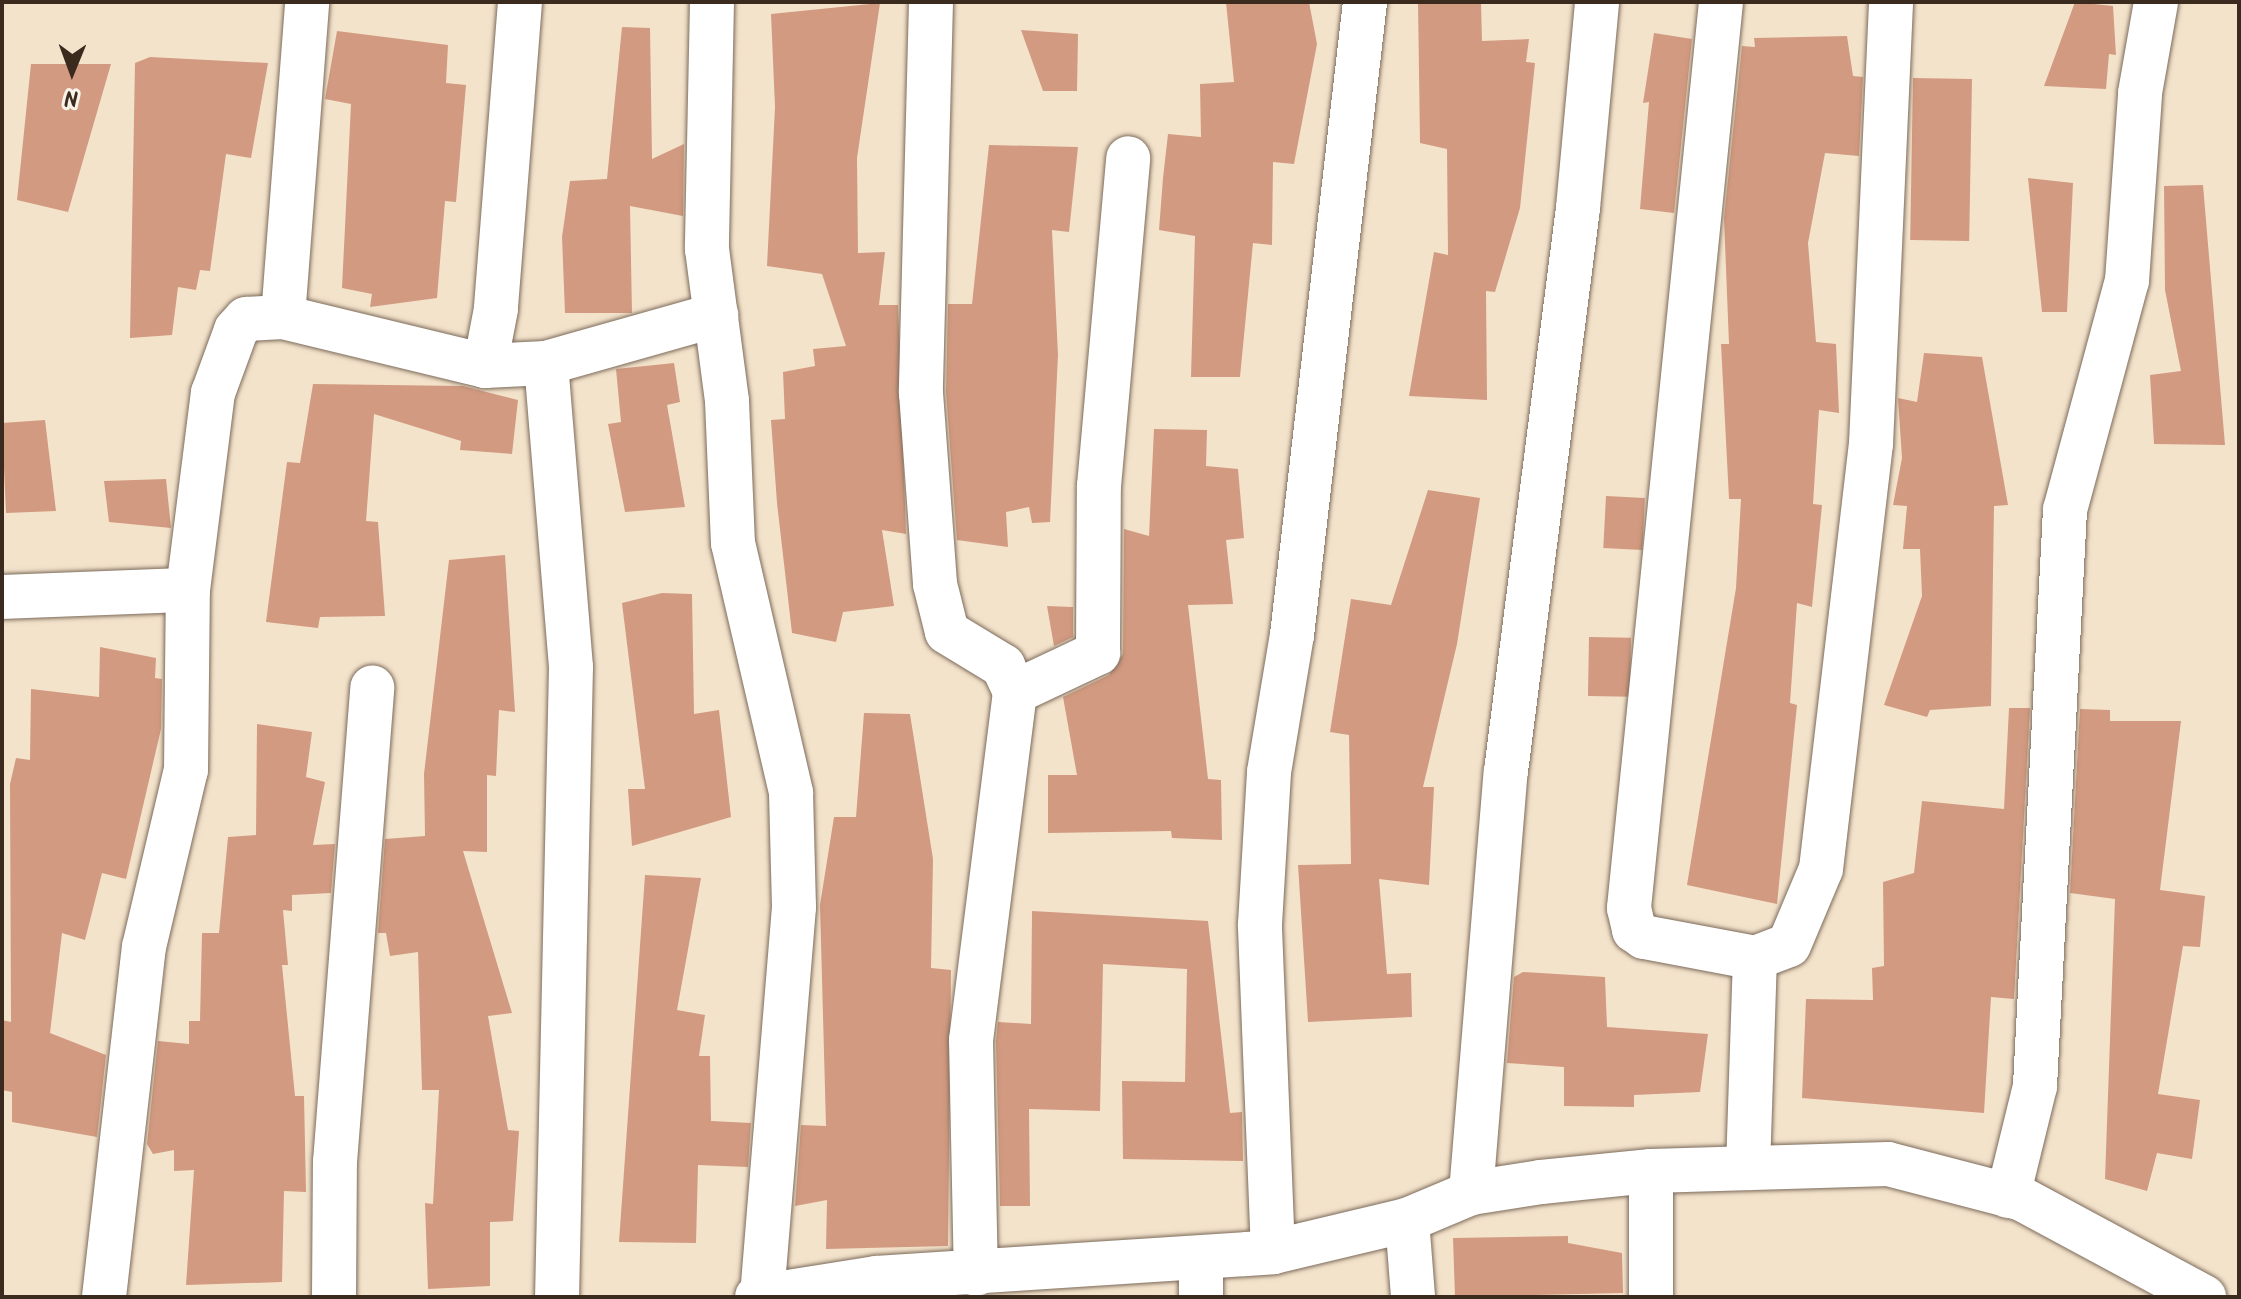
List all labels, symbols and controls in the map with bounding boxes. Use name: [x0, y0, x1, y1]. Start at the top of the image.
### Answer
north arrow: [32, 32, 112, 112]
text: N: [64, 79, 79, 114]

